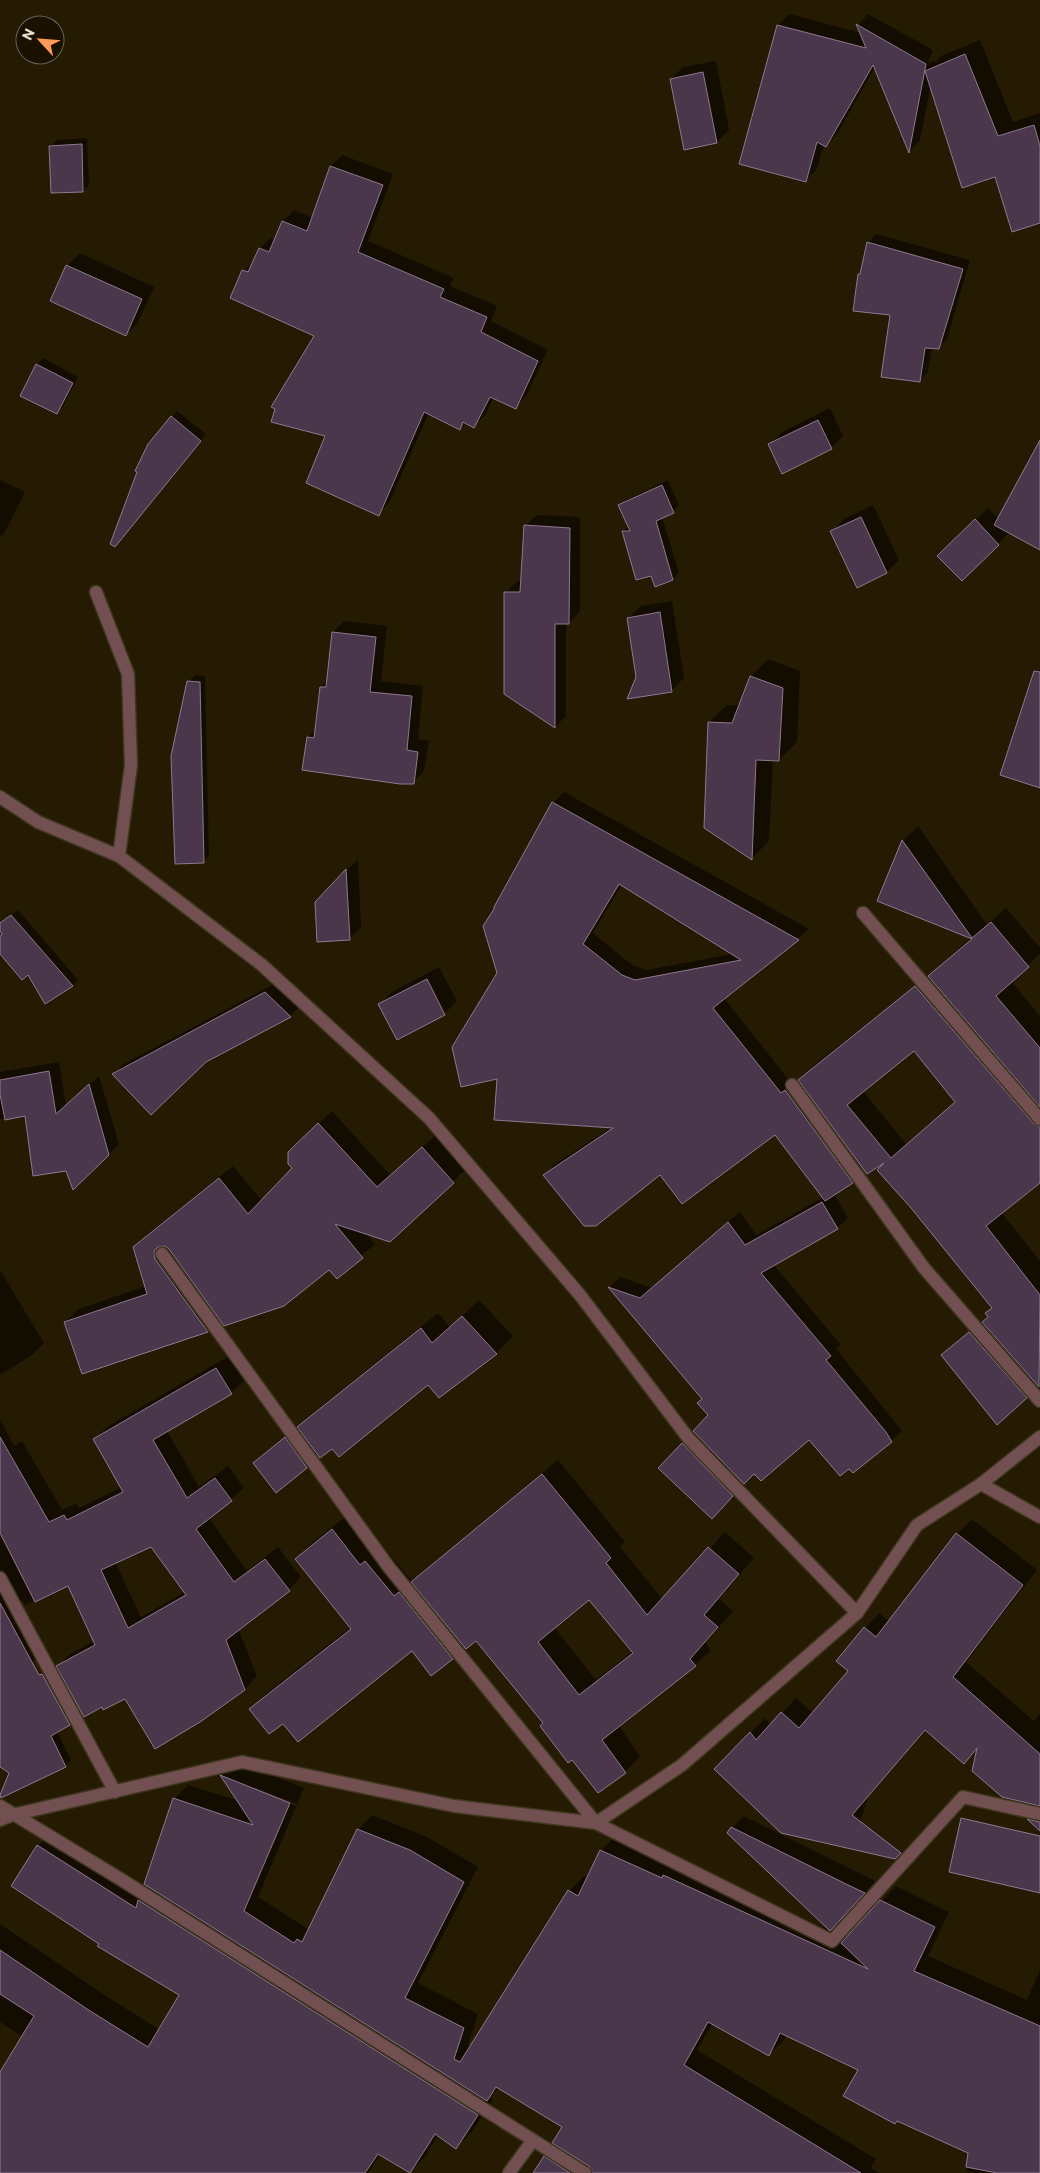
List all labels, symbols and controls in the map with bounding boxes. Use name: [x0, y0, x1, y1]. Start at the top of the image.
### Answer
north arrow: [15, 15, 65, 65]
text: N: [18, 26, 38, 43]

